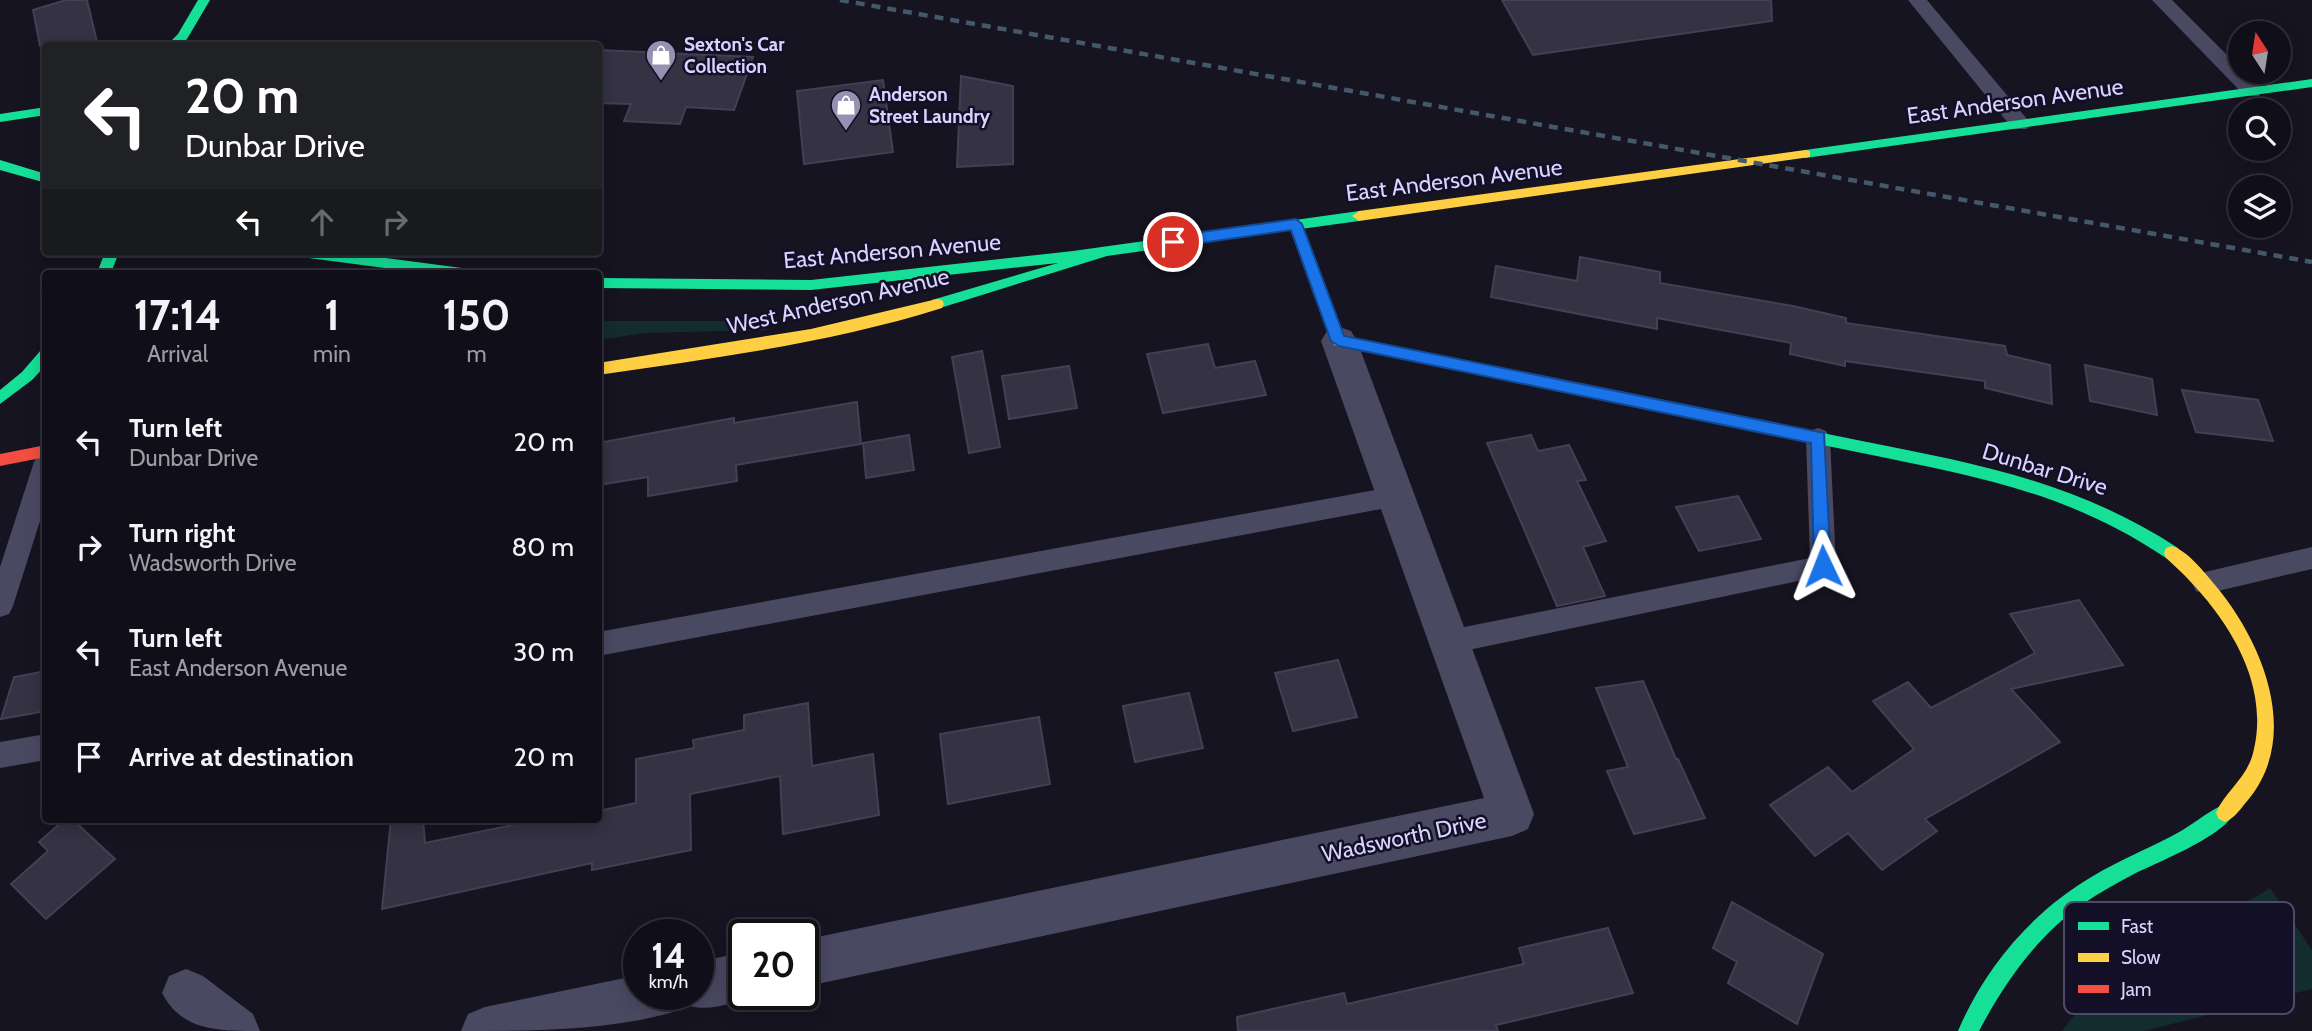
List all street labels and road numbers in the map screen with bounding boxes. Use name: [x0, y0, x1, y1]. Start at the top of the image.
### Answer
street label: East Anderson Avenue: [1905, 72, 2125, 130]
street label: East Anderson Avenue: [1344, 153, 1564, 207]
street label: East Anderson Avenue: [782, 228, 1002, 274]
street label: West Anderson Avenue: [724, 262, 952, 340]
street label: Dunbar Drive: [1979, 437, 2111, 501]
street label: Wadsworth Drive: [1319, 806, 1489, 868]

